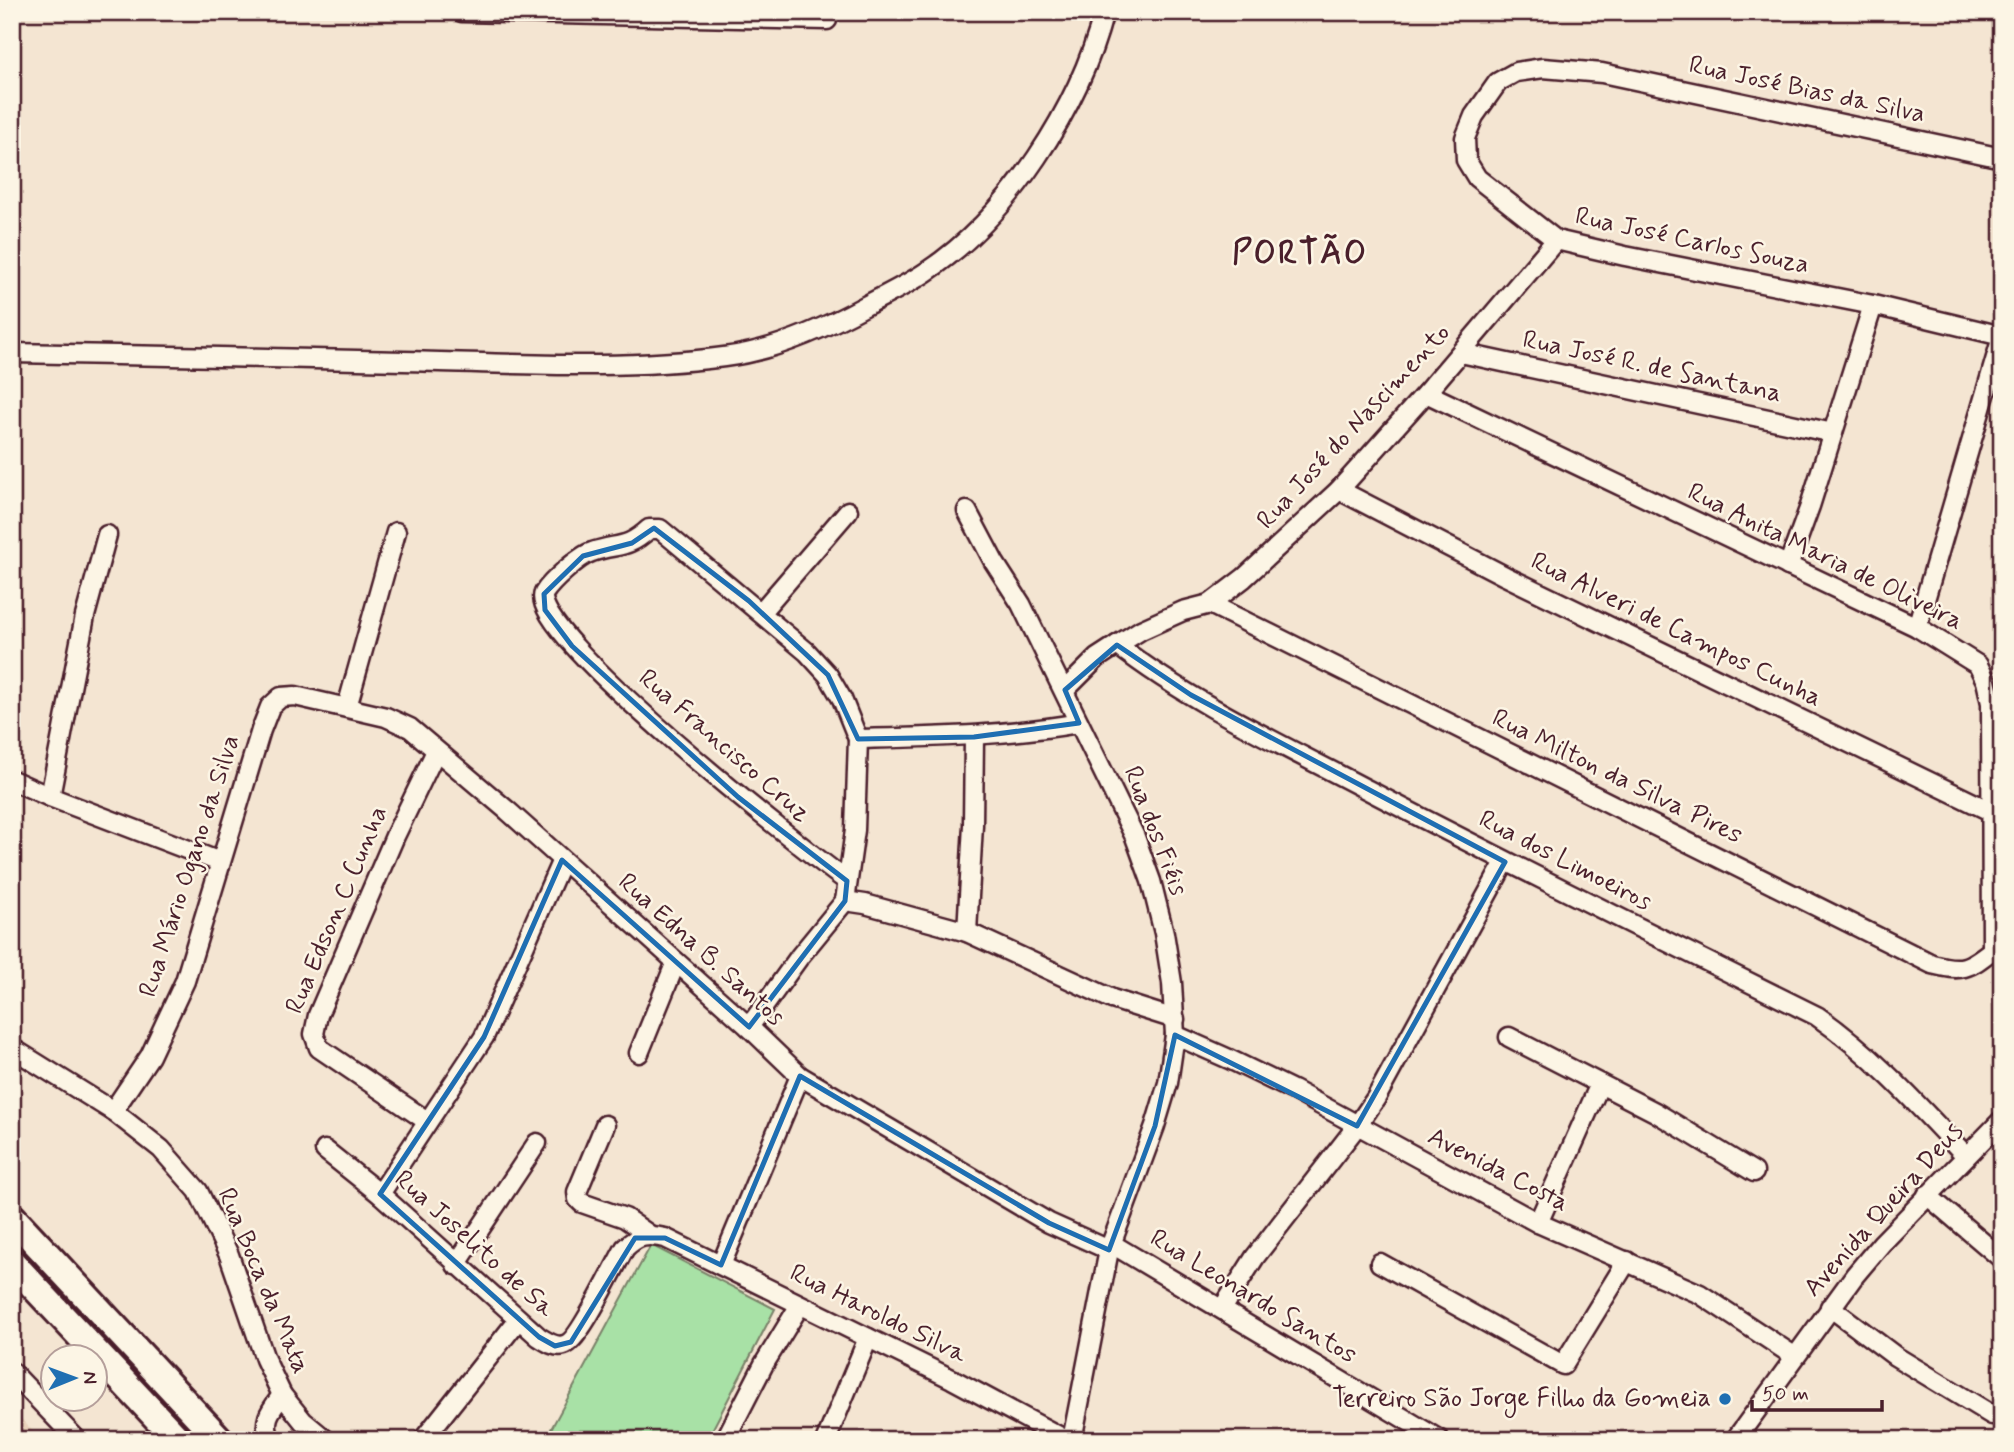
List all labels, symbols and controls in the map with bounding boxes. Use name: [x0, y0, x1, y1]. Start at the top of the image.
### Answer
street label: Rua José Bias da Silva: [1686, 48, 1928, 132]
street label: Rua José Carlos Souza: [1572, 200, 1812, 282]
district label: PORTÃO: [1232, 232, 1368, 276]
street label: Rua José do Nascimento: [1250, 317, 1458, 537]
street label: Rua José R. de Santana: [1520, 323, 1784, 411]
street label: Rua Anita Maria de Oliveira: [1682, 475, 1968, 639]
street label: Rua Alveri de Campos Cunha: [1525, 545, 1827, 715]
street label: Rua Francisco Cruz: [631, 662, 817, 830]
street label: Rua Milton da Silva Pires: [1486, 702, 1748, 852]
street label: Rua Mário Ogano da Silva: [132, 731, 248, 1001]
street label: Rua dos Fiéis: [1115, 761, 1195, 901]
street label: Rua Edson C Cunha: [278, 801, 396, 1019]
street label: Rua dos Limoeiros: [1473, 803, 1657, 919]
street label: Rua Edna B. Santos: [610, 866, 792, 1034]
street label: Avenida Queira Deus: [1797, 1115, 1971, 1305]
street label: Avenida Costa: [1422, 1120, 1574, 1220]
street label: Rua Joselito de Sa: [387, 1163, 562, 1325]
street label: Rua Boca da Mata: [209, 1183, 317, 1379]
street label: Rua Leonardo Santos: [1143, 1222, 1363, 1372]
street label: Rua Haroldo Silva: [784, 1256, 972, 1372]
north arrow: [38, 1344, 108, 1414]
scale bar: [1752, 1368, 1881, 1412]
text: N: [77, 1371, 102, 1384]
text: 50 m: [1762, 1380, 1809, 1408]
place label: Terreiro São Jorge Filho da Gomeia: [1332, 1382, 1711, 1418]
marker: Terreiro São Jorge Filho da Gomeia: [1717, 1391, 1733, 1407]

